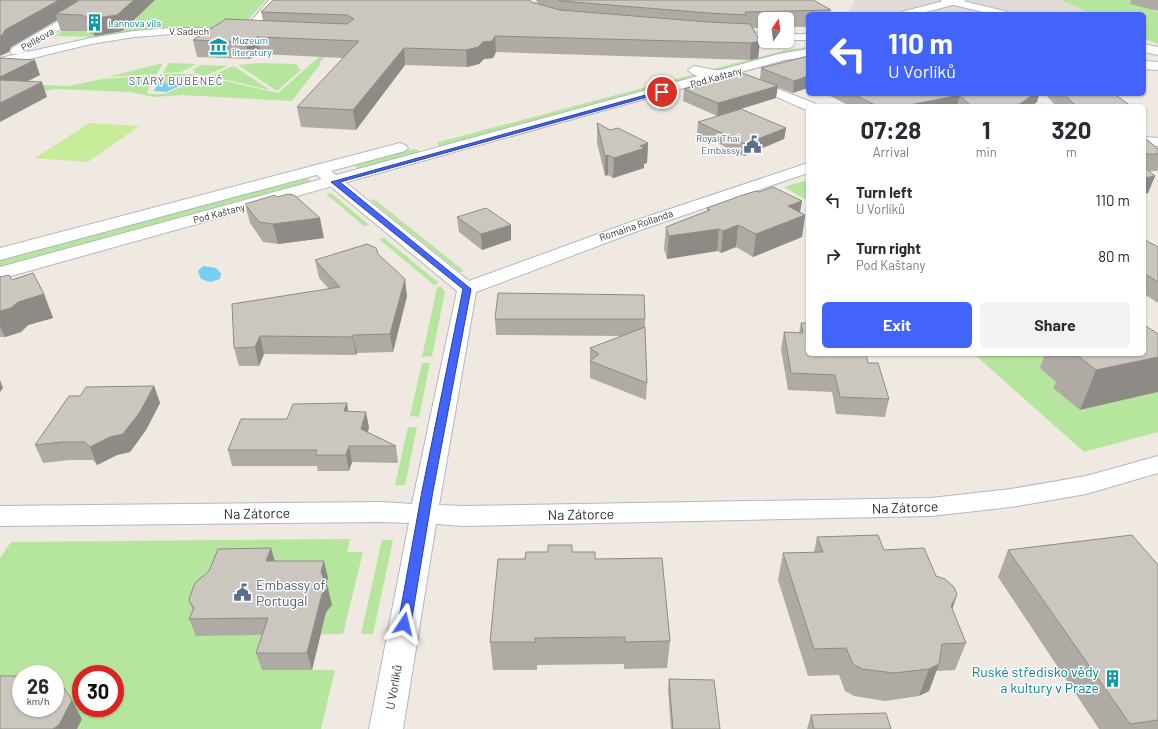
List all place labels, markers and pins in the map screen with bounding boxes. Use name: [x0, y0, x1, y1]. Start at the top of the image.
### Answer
building icon: Lannova vila: [85, 13, 105, 33]
place label: Lannova vila: [108, 17, 161, 29]
place label: Muzeum literatury: [232, 34, 272, 58]
museum icon: Muzeum literatury: [209, 36, 229, 56]
pin: [645, 75, 679, 109]
place label: Royal Thai Embassy: [696, 132, 740, 156]
public building icon: Royal Thai Embassy: [743, 134, 763, 154]
place label: Embassy of Portugal: [256, 576, 325, 609]
public building icon: Embassy of Portugal: [233, 582, 253, 602]
place label: Ruské středisko vědy a kultury v Praze: [972, 663, 1100, 696]
building icon: Ruské středisko vědy a kultury v Praze: [1102, 669, 1122, 689]

